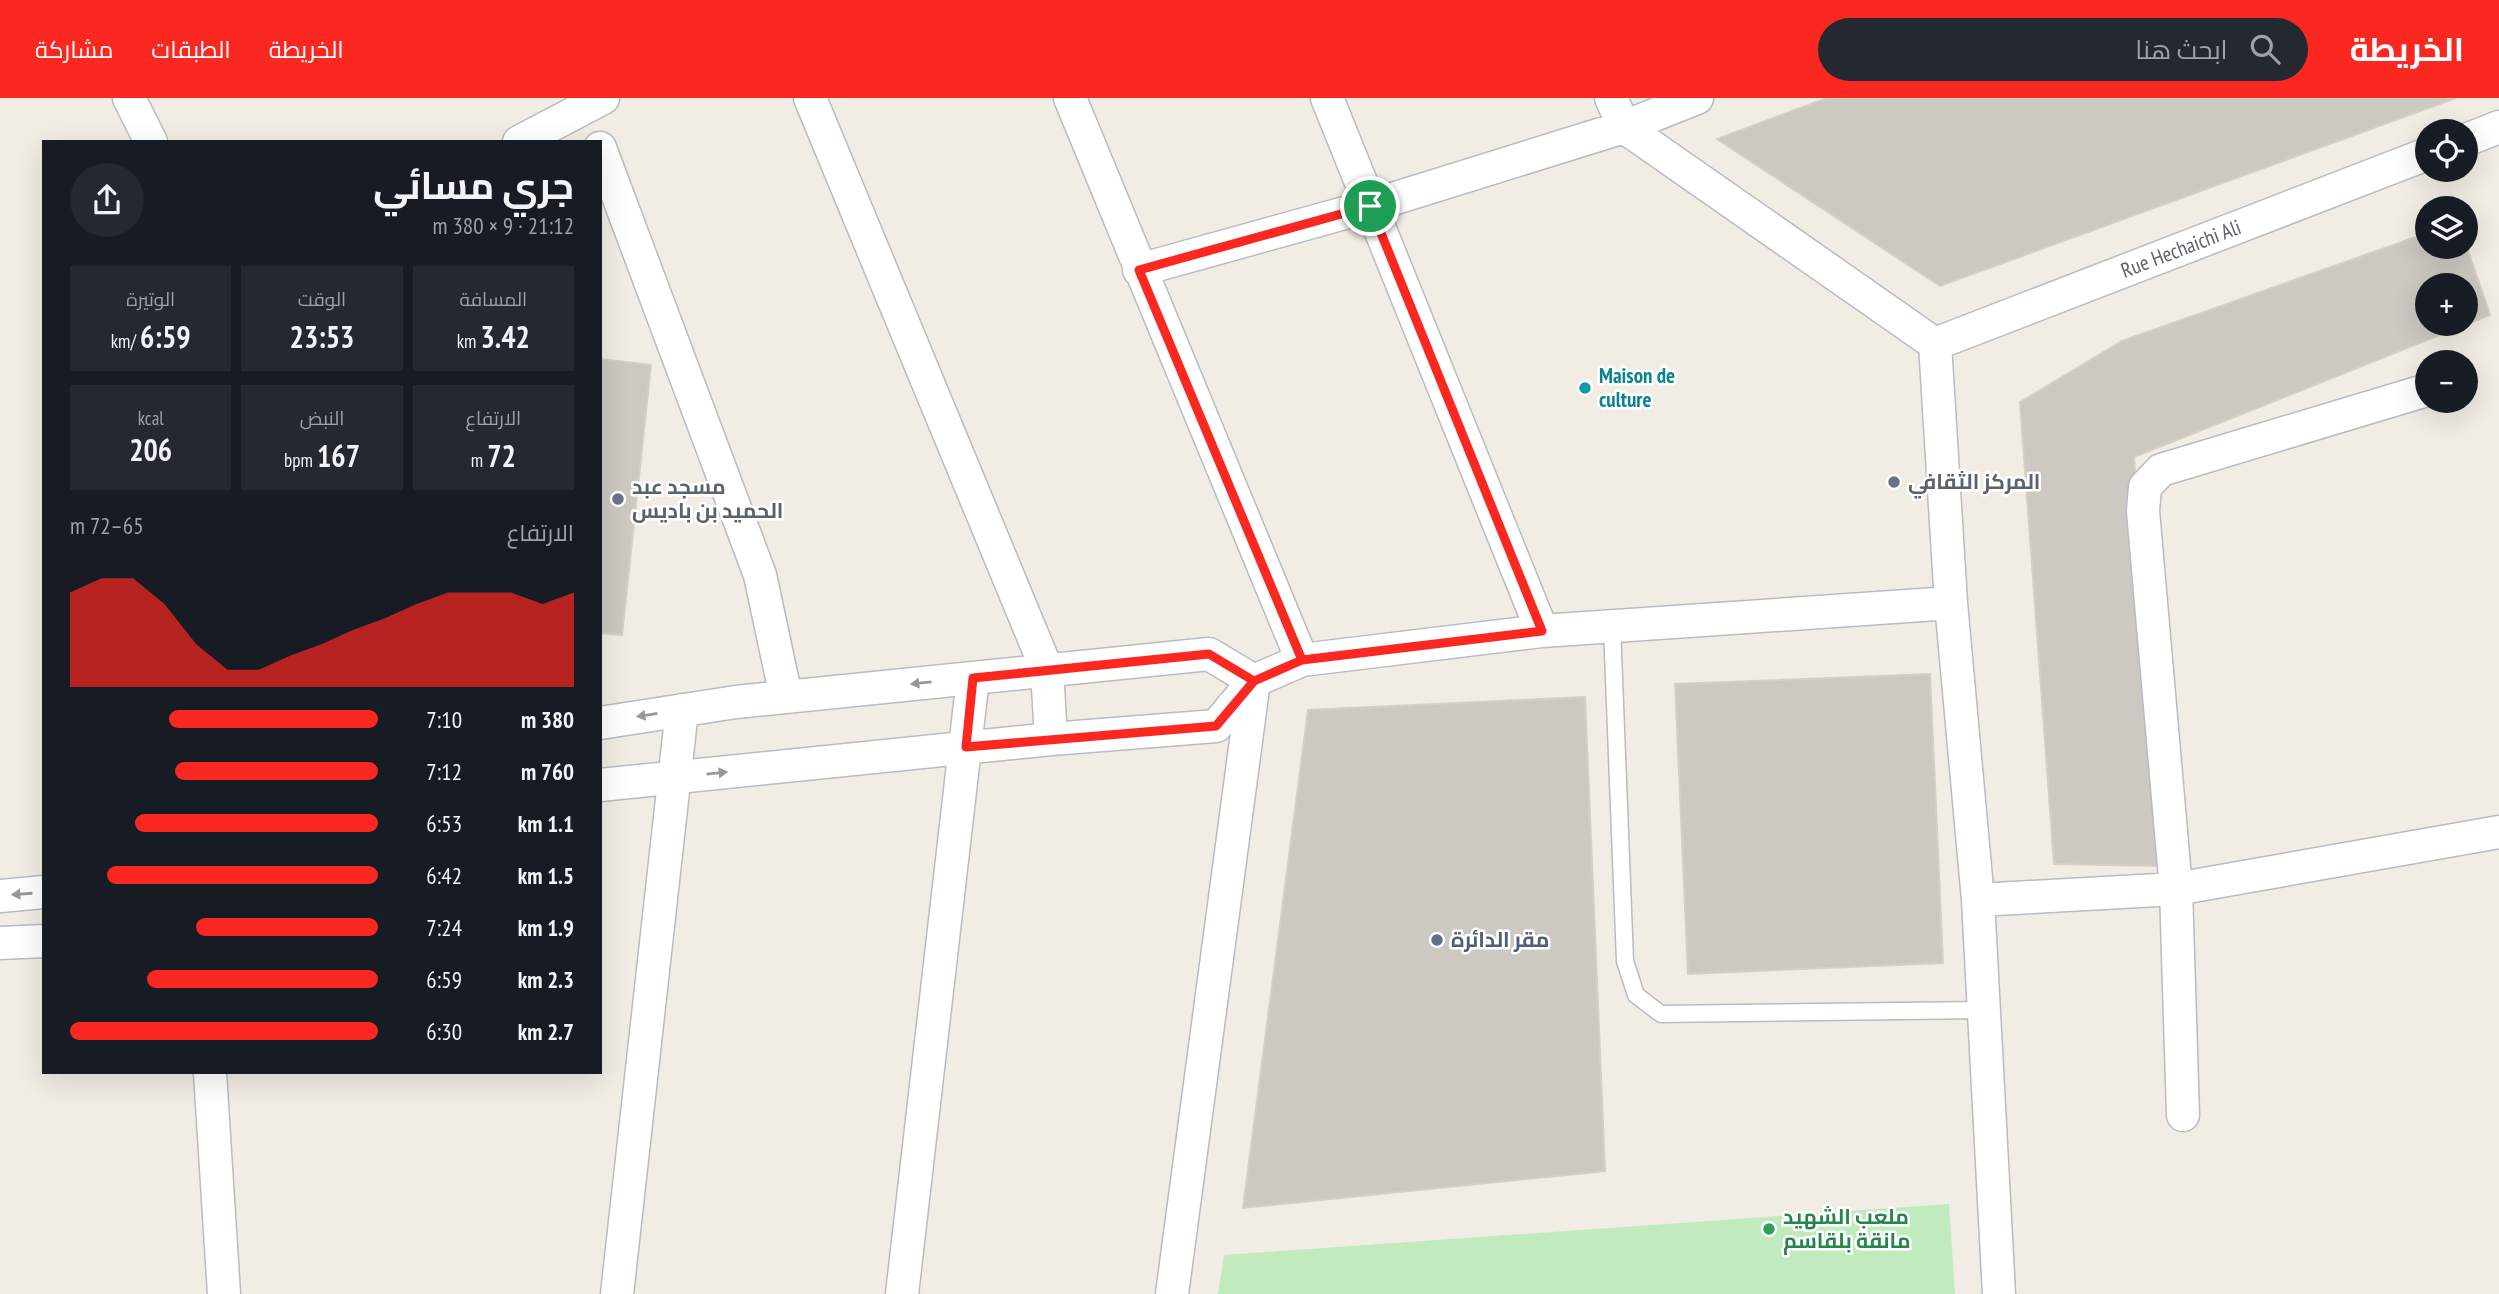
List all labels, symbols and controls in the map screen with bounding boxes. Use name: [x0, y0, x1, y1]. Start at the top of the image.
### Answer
search box: [1818, 18, 2308, 81]
text: الخريطة: [2350, 27, 2464, 70]
icon: search: [2246, 30, 2284, 68]
text: ابحث هنا: [2135, 33, 2228, 66]
text: مشاركة: [35, 34, 113, 65]
text: الطبقات: [151, 34, 231, 65]
text: الخريطة: [269, 34, 344, 65]
map controls: [2415, 119, 2478, 413]
button: locate: [2415, 119, 2478, 182]
text: جري مسائي: [373, 160, 574, 209]
button: share: [70, 163, 144, 237]
pin: [1340, 176, 1400, 236]
icon: arrive: [1351, 187, 1389, 225]
button: layers: [2415, 196, 2478, 259]
text: 21:12 · 9 × 380 m: [433, 211, 574, 240]
street label: Rue Hechaichi Ali: [2117, 213, 2245, 284]
button: +: [2415, 273, 2478, 336]
text: الوتيرة: [126, 287, 175, 311]
text: الوقت: [298, 287, 346, 311]
text: المسافة: [460, 287, 527, 311]
text: 6:59: [140, 317, 191, 356]
text: 23:53: [290, 317, 354, 356]
text: 3.42: [481, 317, 530, 356]
text: /km: [111, 329, 140, 353]
text: km: [457, 329, 481, 353]
button: −: [2415, 350, 2478, 413]
place label: Maison de culture: [1599, 362, 1675, 413]
marker: Maison de culture: [1577, 380, 1593, 396]
text: kcal: [138, 406, 164, 430]
text: النبض: [300, 406, 344, 430]
text: الارتفاع: [466, 406, 521, 430]
text: 206: [129, 430, 172, 469]
text: 167: [317, 436, 360, 475]
text: 72: [487, 436, 516, 475]
text: bpm: [284, 448, 317, 472]
text: m: [471, 448, 487, 472]
place label: المركز الثقافي: [1908, 468, 2040, 499]
place label: مسجد عبد الحميد بن باديس: [632, 473, 783, 524]
marker: المركز الثقافي: [1886, 474, 1902, 490]
marker: مسجد عبد الحميد بن باديس: [610, 491, 626, 507]
text: 65–72 m: [70, 511, 143, 540]
text: الارتفاع: [507, 518, 574, 547]
one-way arrow: [910, 678, 932, 689]
text: 7:10: [426, 705, 462, 734]
text: 380 m: [521, 705, 574, 734]
one-way arrow: [636, 710, 658, 721]
text: 7:12: [426, 757, 462, 786]
text: 760 m: [521, 757, 574, 786]
one-way arrow: [706, 767, 728, 778]
text: 6:53: [426, 809, 462, 838]
text: 1.1 km: [518, 809, 574, 838]
text: 6:42: [426, 861, 462, 890]
text: 1.5 km: [518, 861, 574, 890]
one-way arrow: [11, 889, 33, 900]
text: 7:24: [426, 913, 462, 942]
text: 1.9 km: [518, 913, 574, 942]
place label: مقر الدائرة: [1451, 926, 1549, 953]
marker: مقر الدائرة: [1429, 932, 1445, 948]
text: 6:59: [426, 965, 462, 994]
text: 2.3 km: [518, 965, 574, 994]
text: 6:30: [426, 1017, 462, 1046]
text: 2.7 km: [518, 1017, 574, 1046]
place label: ملعب الشهيد مانقة بلقاسم: [1783, 1203, 1911, 1255]
marker: ملعب الشهيد مانقة بلقاسم: [1761, 1221, 1777, 1237]

